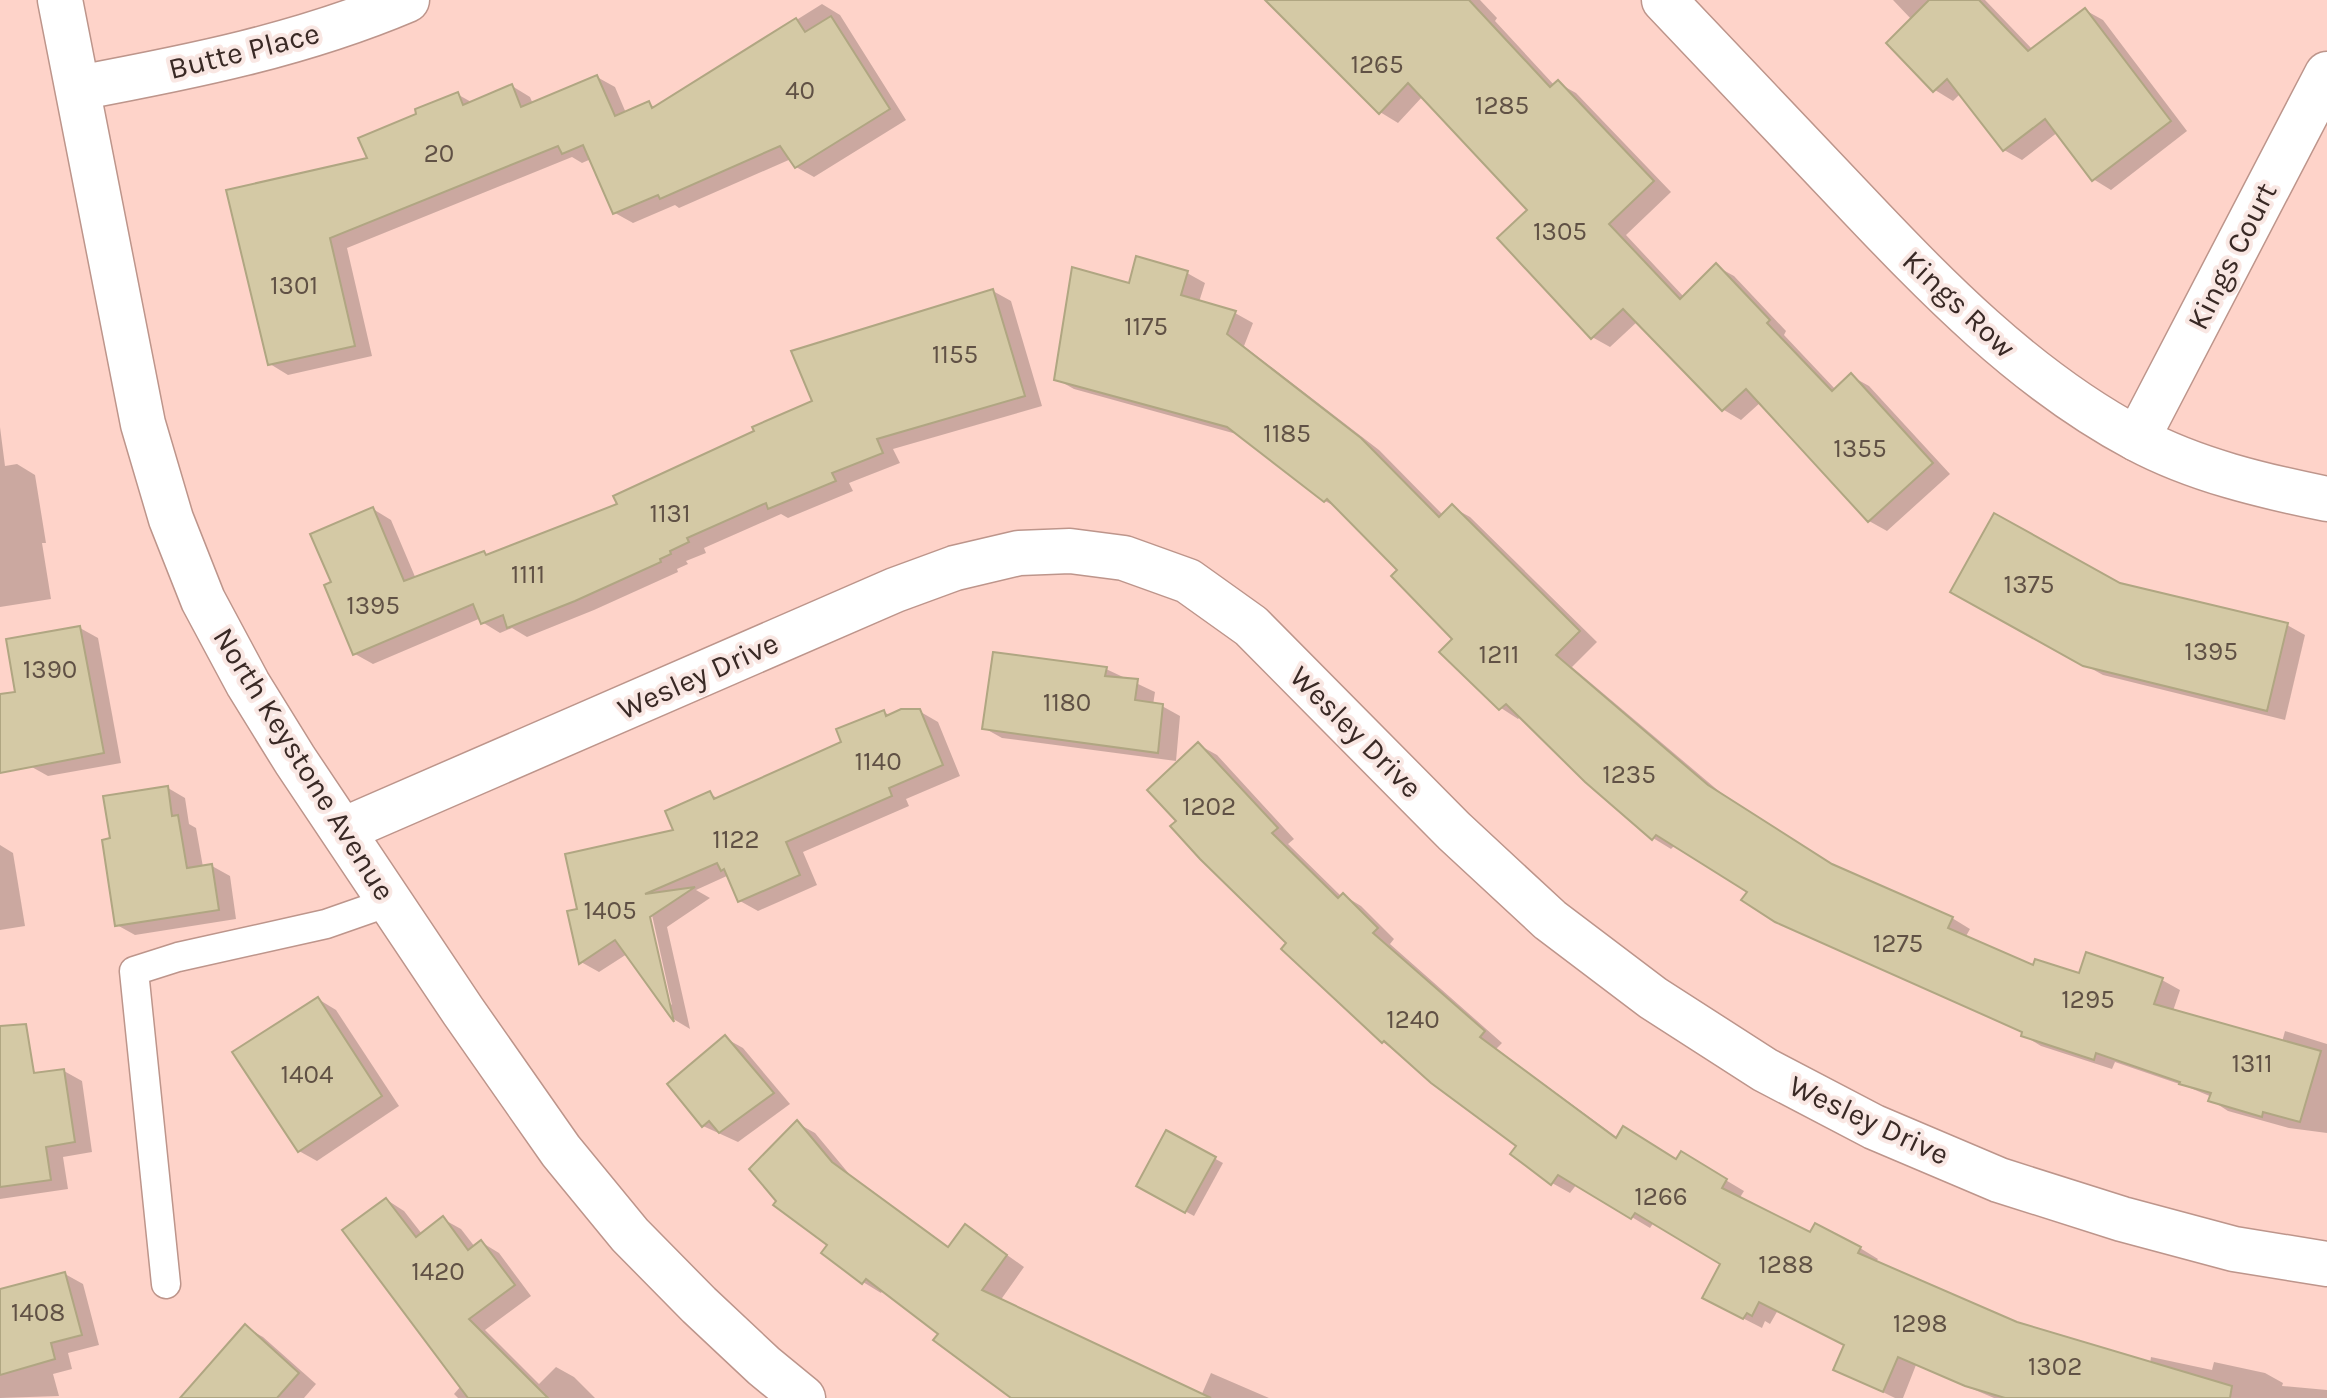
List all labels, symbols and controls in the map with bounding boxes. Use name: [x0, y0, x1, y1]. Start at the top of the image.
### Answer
street label: Butte Place: [165, 15, 323, 87]
house number: 1265: [1350, 49, 1404, 80]
house number: 40: [785, 75, 815, 106]
house number: 1285: [1475, 90, 1529, 121]
house number: 20: [424, 138, 454, 169]
street label: Kings Court: [2180, 176, 2284, 336]
house number: 1305: [1533, 216, 1587, 247]
street label: Kings Row: [1895, 243, 2023, 366]
house number: 1301: [270, 270, 318, 301]
house number: 1175: [1124, 311, 1168, 342]
house number: 1155: [932, 339, 978, 370]
house number: 1185: [1263, 418, 1311, 449]
house number: 1355: [1833, 433, 1887, 464]
house number: 1131: [649, 498, 691, 529]
house number: 1111: [511, 559, 545, 590]
house number: 1375: [2004, 569, 2054, 600]
house number: 1395: [346, 590, 400, 621]
street label: North Keystone Avenue: [205, 621, 403, 907]
street label: Wesley Drive: [612, 625, 784, 727]
house number: 1395: [2184, 636, 2238, 667]
house number: 1211: [1479, 639, 1519, 670]
house number: 1390: [23, 654, 77, 685]
street label: Wesley Drive: [1282, 658, 1430, 806]
house number: 1180: [1043, 687, 1091, 718]
house number: 1140: [854, 746, 902, 777]
house number: 1235: [1602, 759, 1656, 790]
house number: 1202: [1182, 791, 1236, 822]
house number: 1122: [712, 824, 760, 855]
house number: 1405: [583, 895, 637, 926]
house number: 1275: [1873, 928, 1923, 959]
house number: 1295: [2061, 984, 2115, 1015]
house number: 1240: [1386, 1004, 1440, 1035]
house number: 1311: [2231, 1048, 2273, 1079]
house number: 1404: [280, 1059, 334, 1090]
street label: Wesley Drive: [1783, 1067, 1955, 1173]
house number: 1266: [1634, 1181, 1688, 1212]
house number: 1288: [1758, 1249, 1814, 1280]
house number: 1420: [411, 1256, 465, 1287]
house number: 1408: [11, 1297, 65, 1328]
house number: 1298: [1893, 1308, 1947, 1339]
house number: 1302: [2028, 1351, 2082, 1382]

